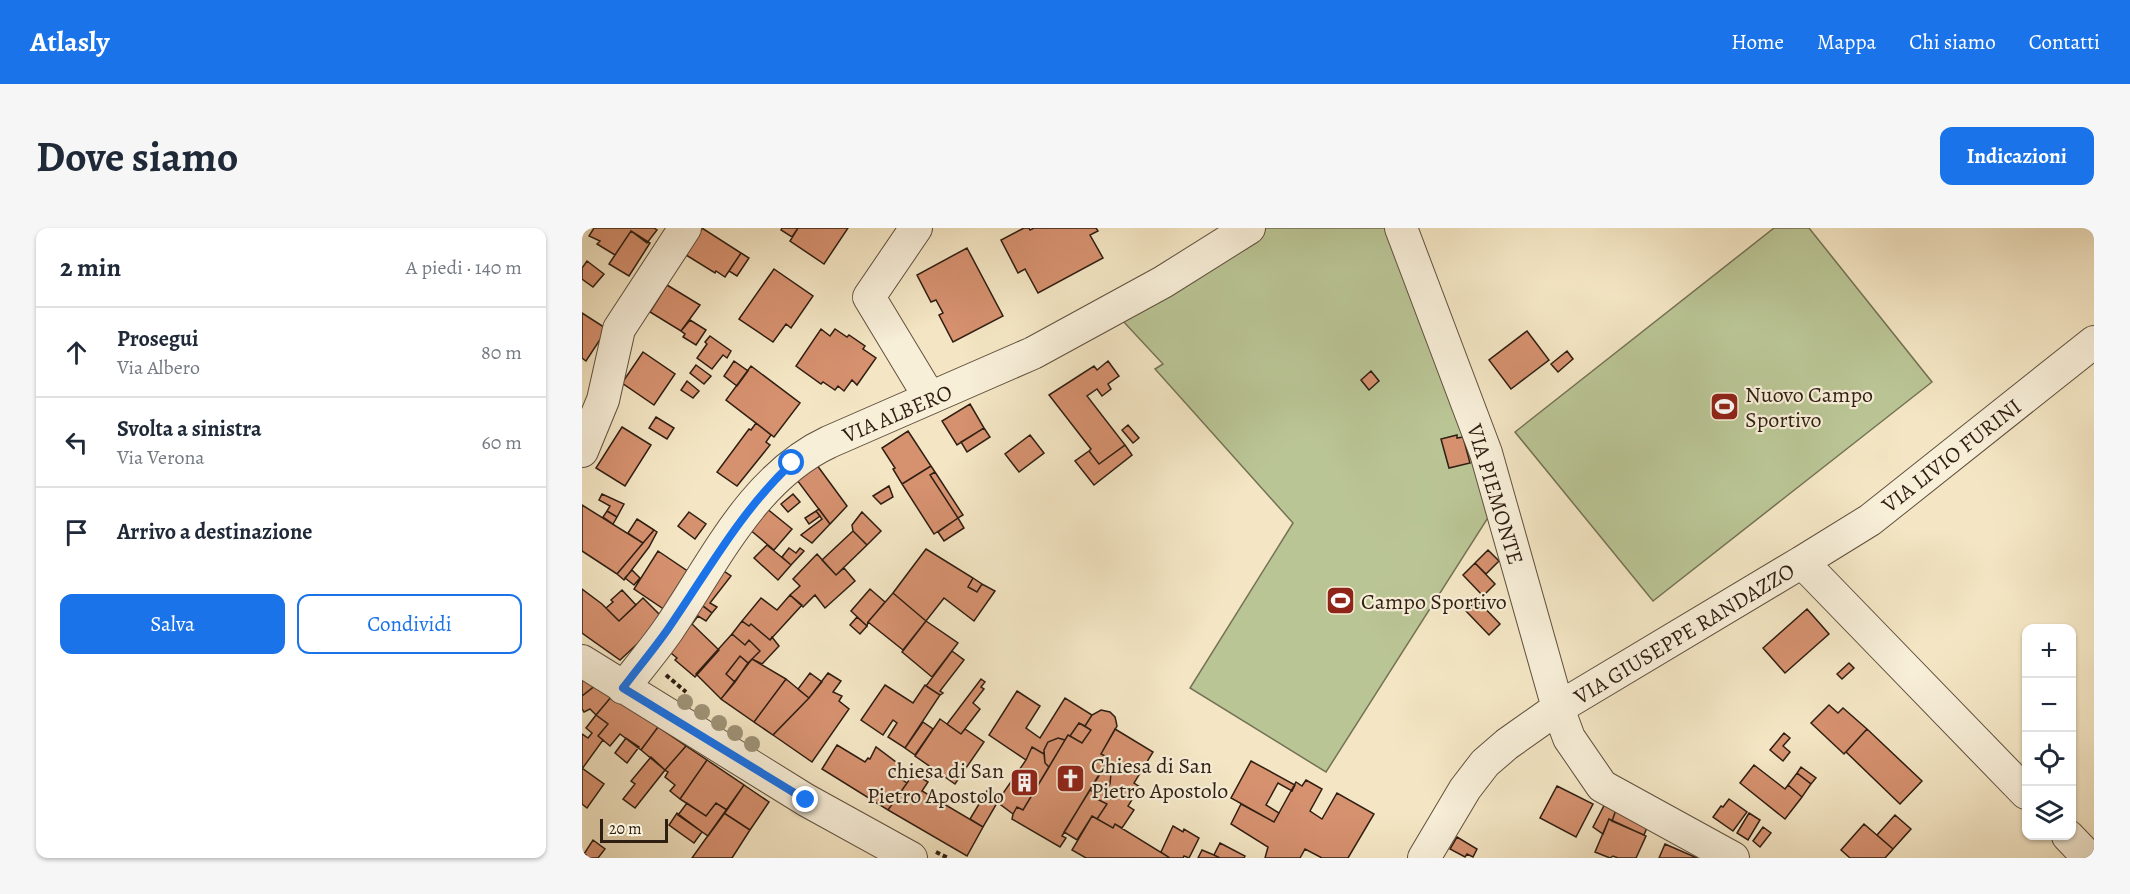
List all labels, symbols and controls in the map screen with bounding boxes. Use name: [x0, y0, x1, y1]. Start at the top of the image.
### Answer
text: Atlasly: [30, 23, 109, 61]
text: Home: [1731, 28, 1784, 56]
text: Mappa: [1817, 28, 1876, 56]
text: Chi siamo: [1909, 28, 1996, 56]
text: Contatti: [2029, 28, 2100, 56]
button: Indicazioni: [1940, 127, 2094, 185]
text: Dove siamo: [36, 128, 238, 185]
text: 2 min: [60, 250, 121, 285]
text: A piedi · 140 m: [406, 254, 522, 281]
text: Prosegui: [117, 324, 198, 354]
icon: ahead: [60, 336, 93, 369]
text: 80 m: [481, 339, 522, 366]
text: Via Albero: [117, 354, 200, 381]
street label: VIA ALBERO: [837, 377, 957, 451]
place label: Nuovo Campo Sportivo: [1745, 380, 1873, 435]
sports icon: Nuovo Campo Sportivo: [1708, 391, 1740, 423]
street label: VIA LIVIO FURINI: [1875, 392, 2028, 520]
text: Svolta a sinistra: [117, 414, 262, 444]
street label: VIA PIEMONTE: [1459, 419, 1531, 568]
icon: left: [60, 426, 93, 459]
text: 60 m: [482, 429, 522, 456]
text: Via Verona: [117, 444, 205, 471]
route start: [778, 449, 804, 475]
icon: arrive: [60, 516, 93, 549]
text: Arrivo a destinazione: [117, 517, 312, 547]
street label: VIA GIUSEPPE RANDAZZO: [1568, 556, 1801, 712]
sports icon: Campo Sportivo: [1324, 585, 1356, 617]
place label: Campo Sportivo: [1361, 587, 1507, 617]
button: Salva: [60, 594, 285, 654]
button: Condividi: [297, 594, 522, 654]
map controls: [2022, 624, 2076, 840]
button: +: [2022, 624, 2076, 678]
button: −: [2022, 678, 2076, 732]
button: locate: [2022, 732, 2076, 786]
place label: Chiesa di San Pietro Apostolo: [1091, 751, 1228, 806]
place label: chiesa di San Pietro Apostolo: [867, 756, 1004, 811]
church icon: Chiesa di San Pietro Apostolo: [1054, 762, 1086, 794]
building icon: chiesa di San Pietro Apostolo: [1009, 767, 1041, 799]
route end: [792, 786, 818, 812]
button: layers: [2022, 786, 2076, 840]
scale bar: [600, 816, 668, 844]
text: 20 m: [609, 818, 642, 840]

